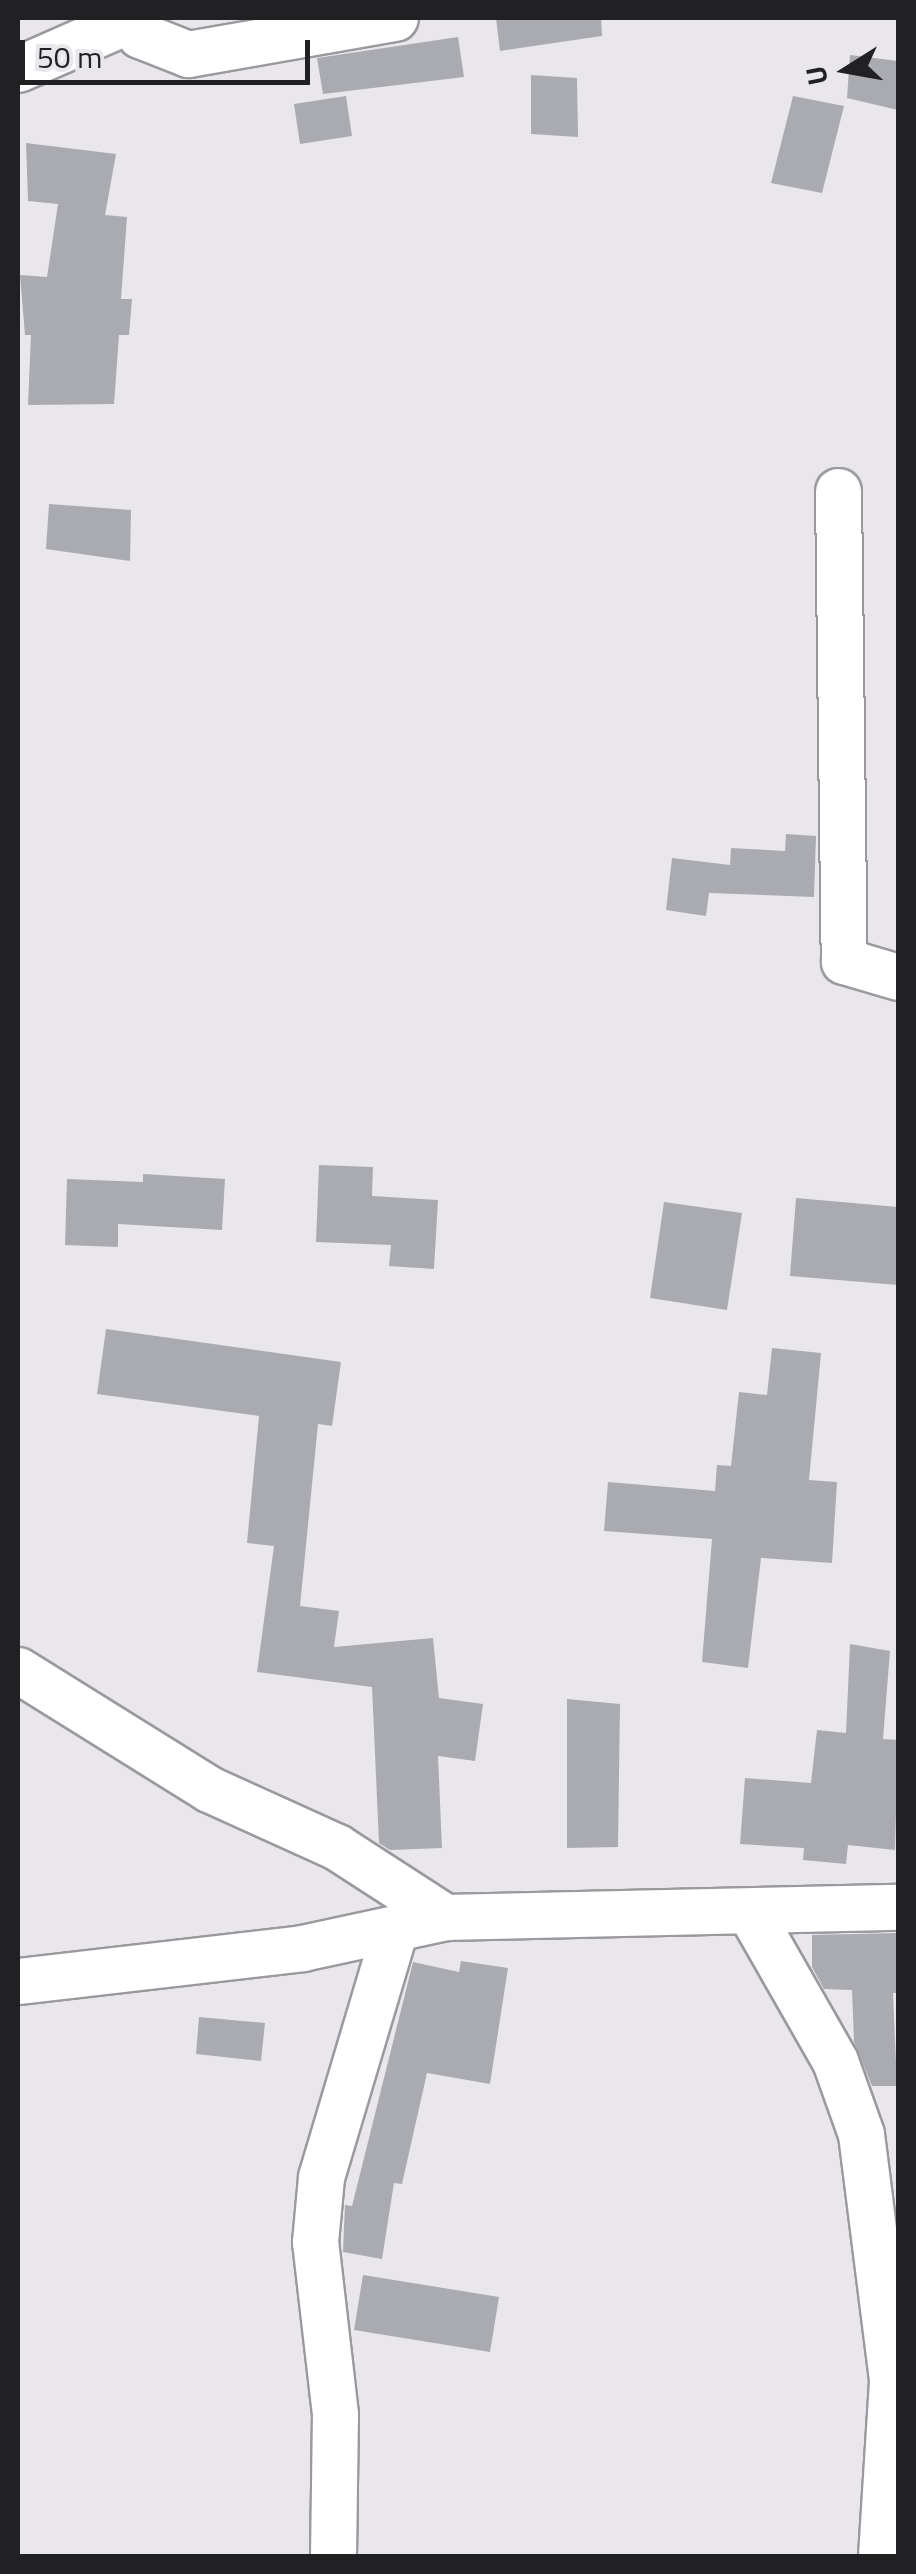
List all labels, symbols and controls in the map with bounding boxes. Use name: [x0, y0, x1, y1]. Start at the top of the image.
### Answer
scale bar: [25, 20, 315, 82]
north arrow: [796, 20, 896, 120]
text: 50 m: [37, 34, 102, 80]
text: U: [793, 63, 839, 89]

